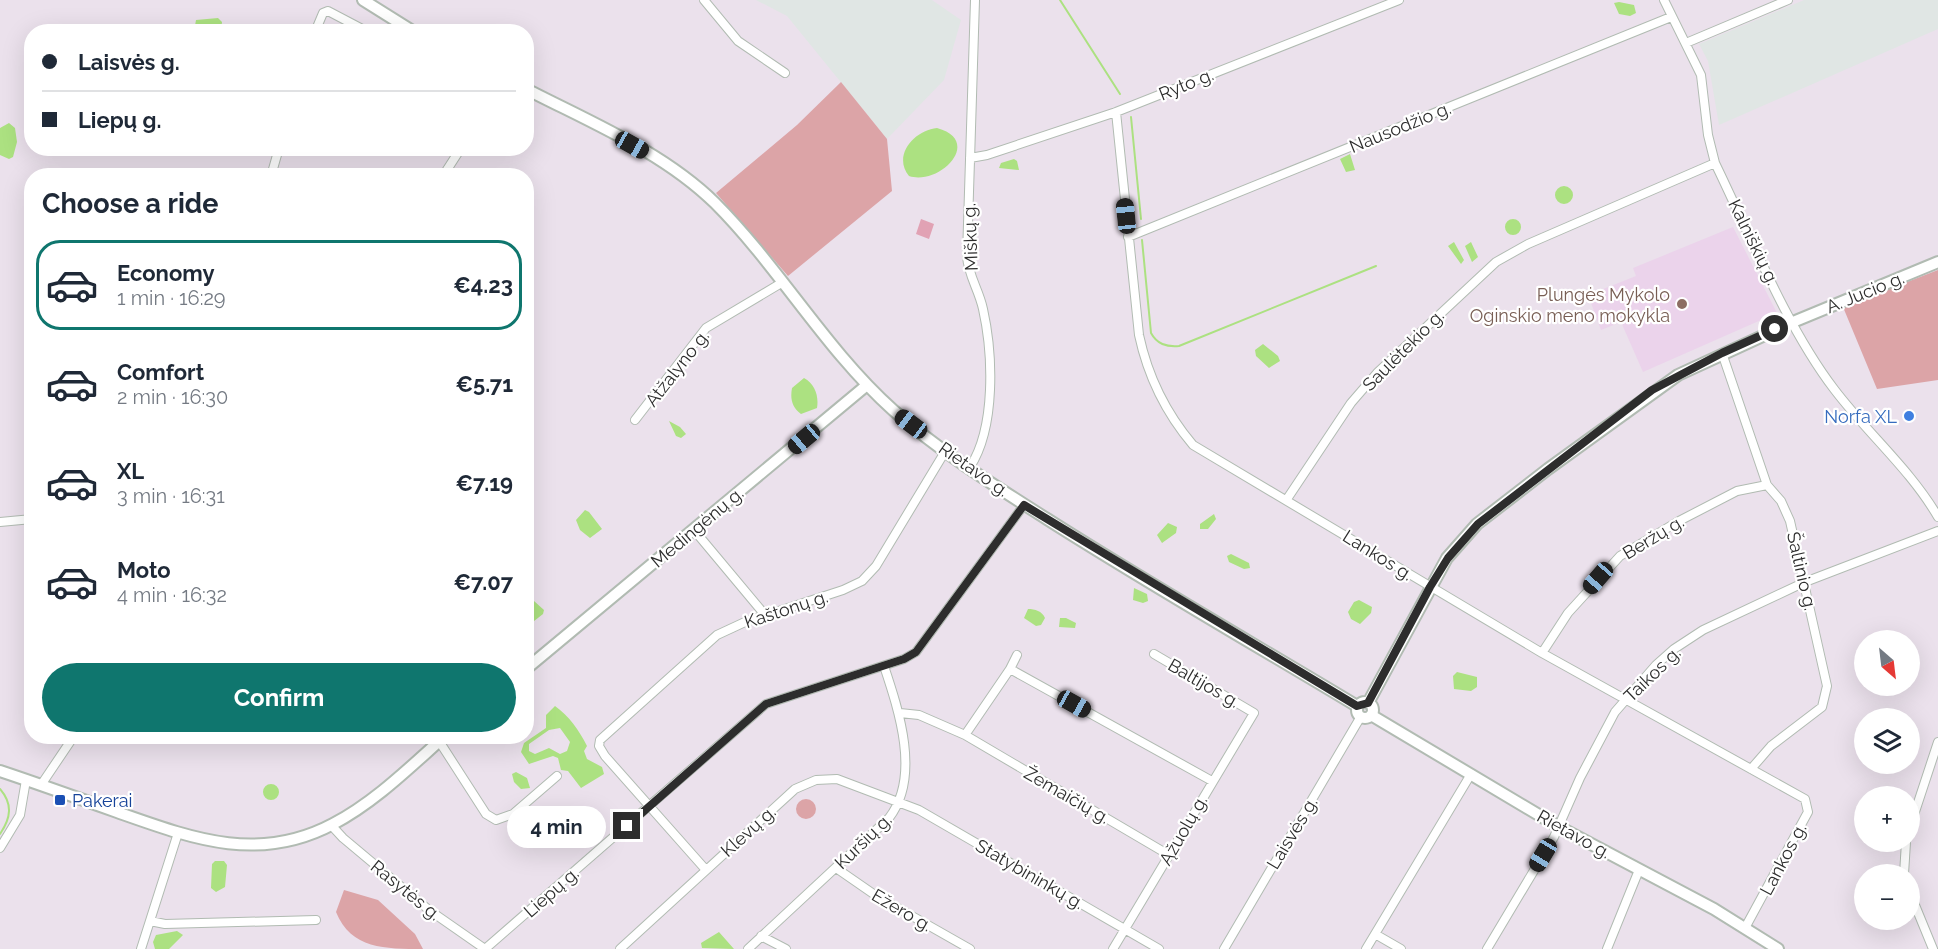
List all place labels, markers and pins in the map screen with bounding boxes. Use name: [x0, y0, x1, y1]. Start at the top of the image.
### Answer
place label: Plungės Mykolo Oginskio meno mokykla: [1470, 284, 1670, 326]
marker: Plungės Mykolo Oginskio meno mokykla: [1675, 297, 1689, 311]
place label: Norfa XL: [1824, 406, 1897, 427]
marker: Norfa XL: [1902, 409, 1916, 423]
place label: Pakerai: [72, 790, 133, 811]
marker: Pakerai: [53, 793, 67, 807]

